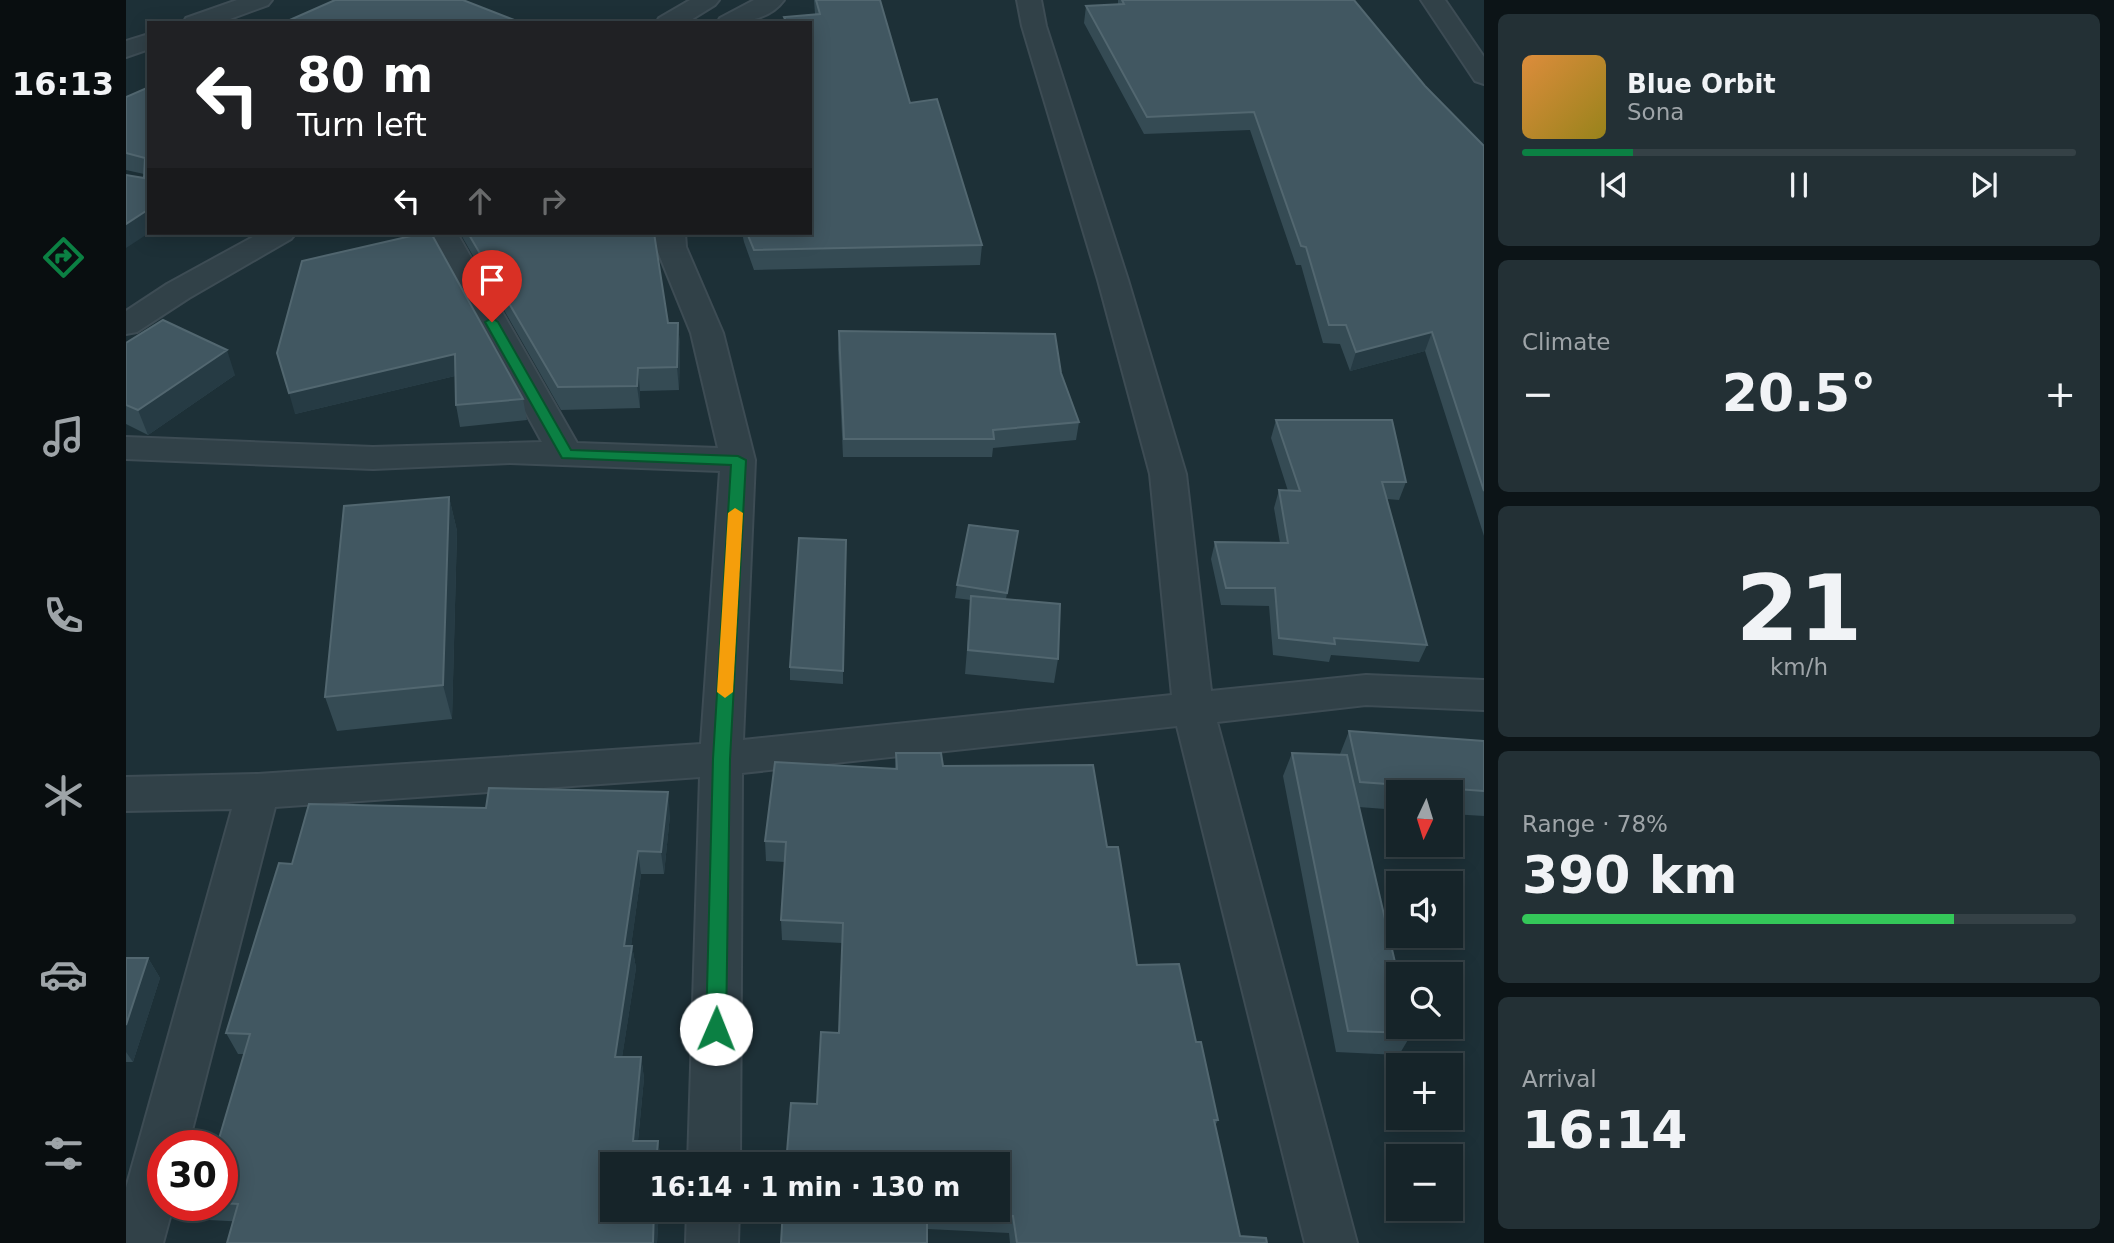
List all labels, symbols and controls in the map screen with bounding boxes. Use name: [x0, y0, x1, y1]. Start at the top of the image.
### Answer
text: 80 m: [297, 47, 433, 104]
icon: left: [182, 49, 273, 140]
text: 16:13: [12, 65, 114, 103]
text: Blue Orbit: [1627, 69, 1776, 99]
text: Sona: [1627, 99, 1684, 125]
text: Turn left: [297, 106, 427, 144]
icon: previous: [1595, 166, 1633, 204]
icon: pause: [1780, 166, 1818, 204]
icon: next: [1965, 166, 2003, 204]
icon: left: [388, 182, 426, 220]
icon: ahead: [461, 182, 499, 220]
icon: right: [534, 182, 572, 220]
icon: directions: [39, 233, 88, 282]
pin: [462, 250, 522, 322]
icon: arrive: [473, 261, 511, 299]
text: Climate: [1522, 329, 1611, 355]
text: 20.5°: [1722, 363, 1876, 423]
text: −: [1522, 372, 1554, 416]
text: +: [2044, 372, 2076, 416]
icon: music: [39, 412, 88, 461]
text: 21: [1736, 556, 1862, 661]
icon: phone: [39, 591, 88, 640]
text: km/h: [1770, 654, 1828, 680]
icon: climate: [39, 771, 88, 820]
north arrow: [1386, 780, 1463, 858]
map controls: [1386, 780, 1463, 1221]
text: Range · 78%: [1522, 811, 1668, 837]
text: 390 km: [1522, 845, 1737, 905]
button: sound: [1386, 871, 1463, 948]
icon: car: [39, 950, 88, 999]
button: search: [1386, 962, 1463, 1039]
position arrow: [679, 992, 753, 1066]
button: +: [1386, 1053, 1463, 1130]
text: Arrival: [1522, 1066, 1597, 1092]
text: 16:14: [1522, 1100, 1688, 1160]
icon: filters: [39, 1129, 88, 1178]
speed limit sign: 30: [147, 1130, 238, 1221]
button: −: [1386, 1144, 1463, 1221]
text: 16:14 · 1 min · 130 m: [650, 1172, 960, 1202]

